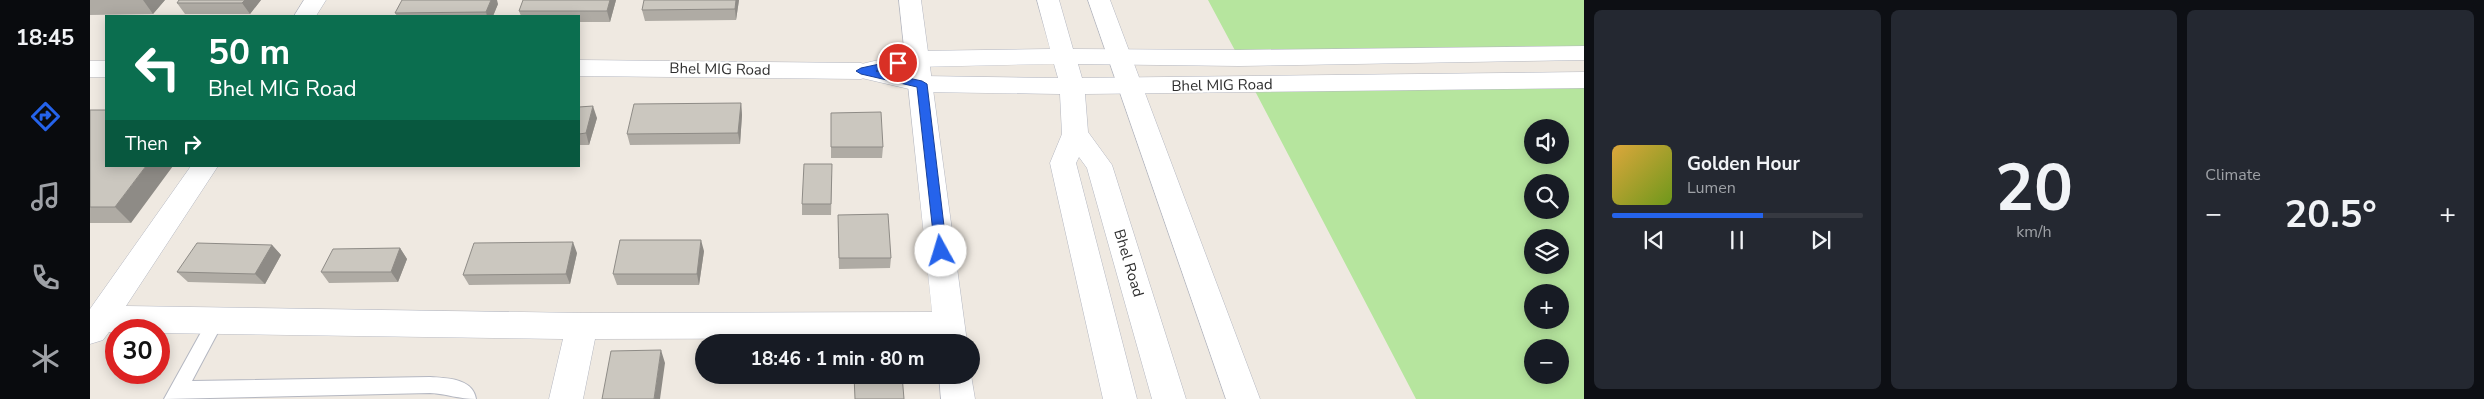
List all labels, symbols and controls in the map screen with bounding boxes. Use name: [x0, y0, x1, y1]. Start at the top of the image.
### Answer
text: 18:45: [16, 23, 74, 53]
text: 50 m: [208, 29, 290, 76]
icon: left: [125, 35, 190, 100]
pin: [877, 42, 919, 84]
icon: arrive: [884, 49, 912, 77]
street label: Bhel MIG Road: [669, 58, 771, 80]
text: Bhel MIG Road: [208, 74, 357, 104]
street label: Bhel MIG Road: [1171, 74, 1273, 96]
icon: directions: [28, 99, 63, 134]
map controls: [1524, 119, 1569, 384]
button: sound: [1524, 119, 1569, 164]
icon: right: [178, 130, 206, 158]
text: Then: [125, 131, 168, 157]
text: 20: [1995, 144, 2073, 233]
text: Golden Hour: [1687, 151, 1800, 177]
text: Climate: [2205, 164, 2261, 186]
button: search: [1524, 174, 1569, 219]
text: Lumen: [1687, 177, 1736, 199]
icon: music: [28, 179, 63, 214]
text: 20.5°: [2285, 189, 2377, 240]
text: −: [2205, 195, 2222, 233]
text: +: [2439, 195, 2456, 233]
text: km/h: [2016, 221, 2052, 243]
position arrow: [914, 224, 966, 276]
icon: previous: [1640, 226, 1668, 254]
icon: pause: [1723, 226, 1751, 254]
icon: next: [1807, 226, 1835, 254]
street label: Bhel Road: [1109, 227, 1149, 299]
button: layers: [1524, 229, 1569, 274]
icon: phone: [28, 260, 63, 295]
button: +: [1524, 284, 1569, 329]
speed limit sign: 30: [105, 319, 170, 384]
button: −: [1524, 339, 1569, 384]
icon: climate: [28, 341, 63, 376]
text: 18:46 · 1 min · 80 m: [750, 346, 925, 372]

